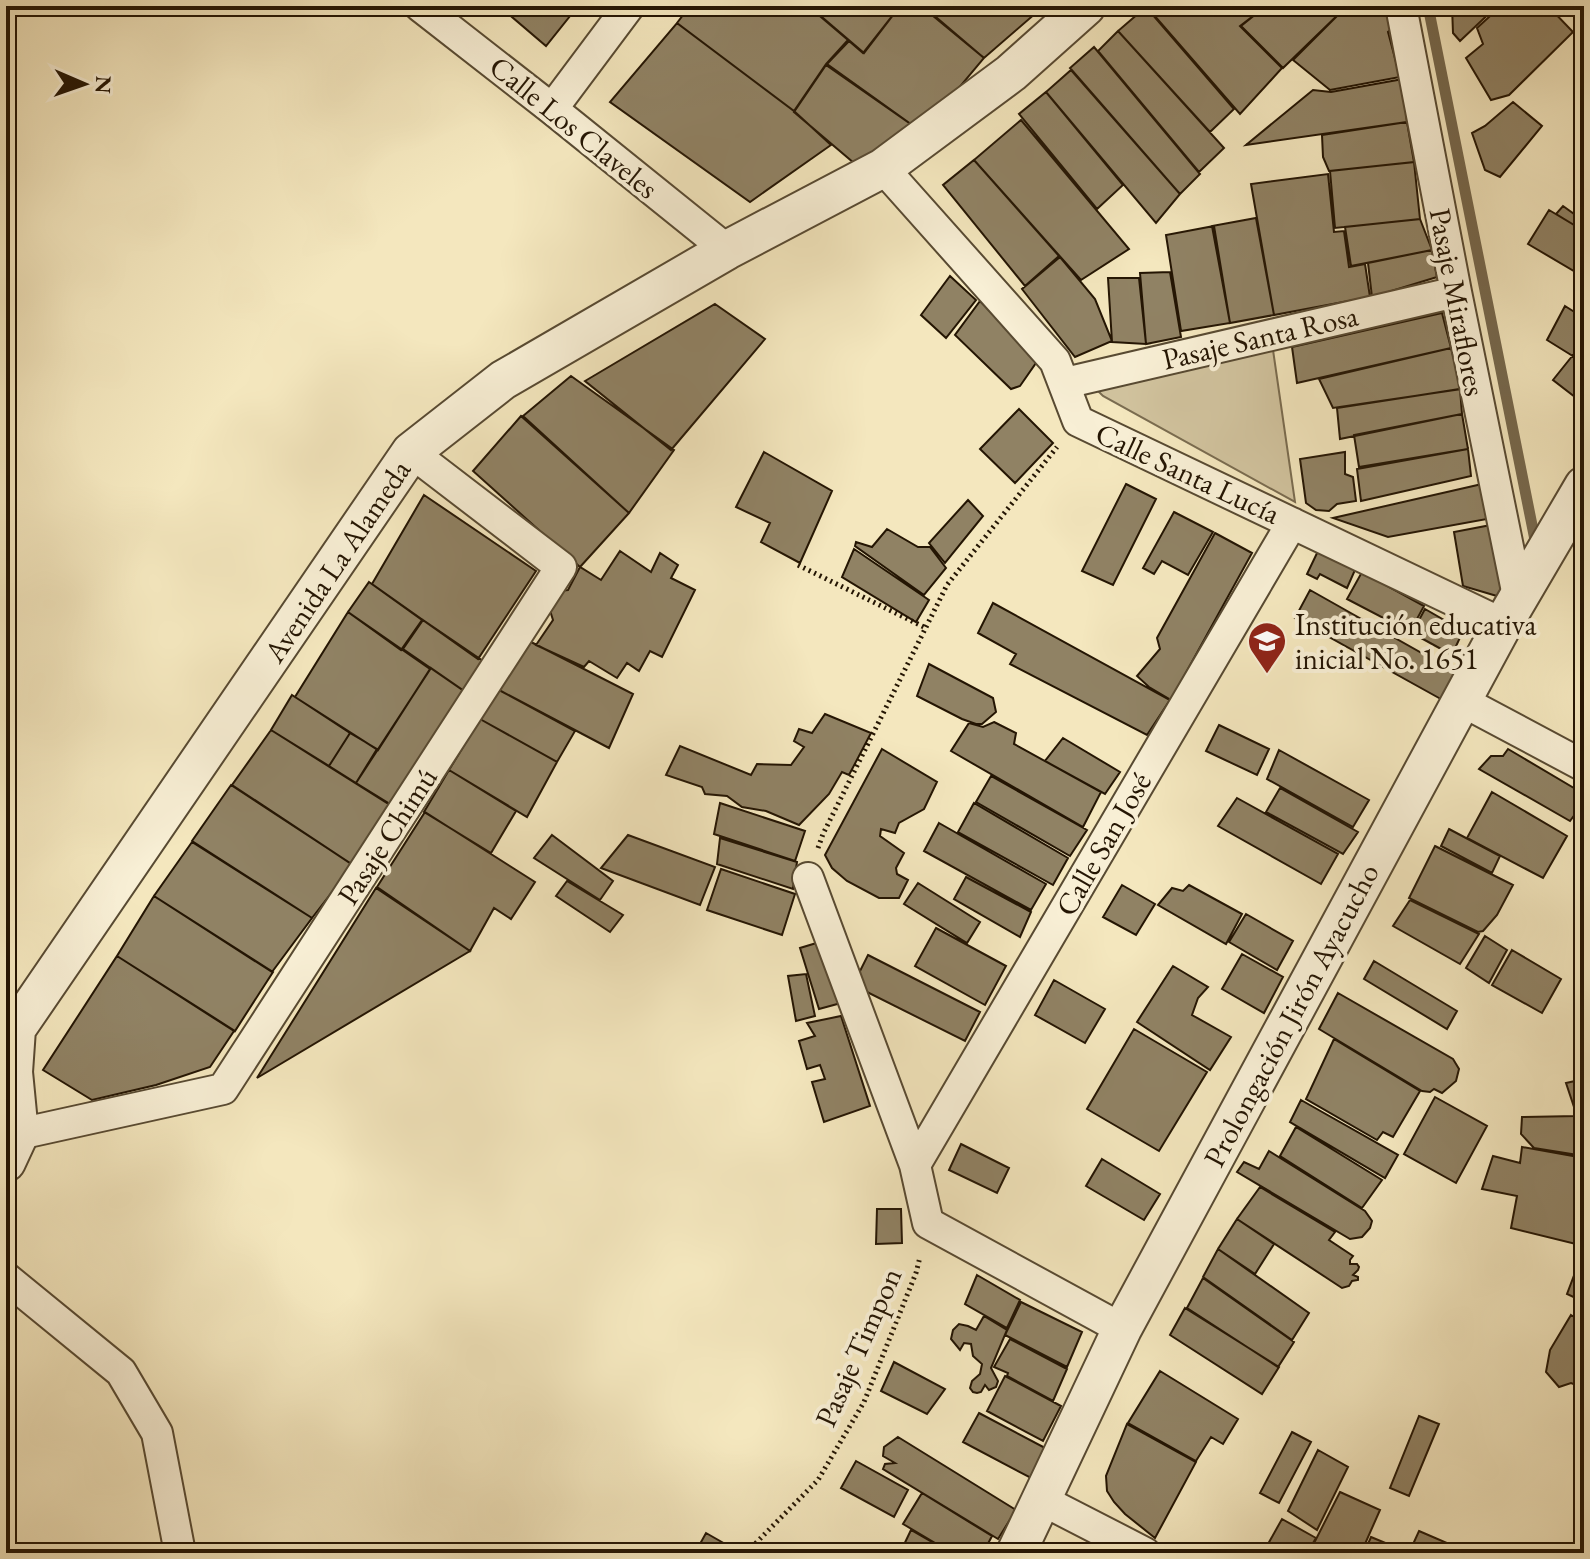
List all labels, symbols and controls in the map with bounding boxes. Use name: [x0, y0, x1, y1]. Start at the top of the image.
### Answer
north arrow: [44, 44, 124, 124]
street label: Calle Los Claveles: [482, 47, 666, 207]
text: N: [89, 75, 118, 94]
street label: Pasaje Miraflores: [1421, 205, 1495, 399]
street label: Pasaje Santa Rosa: [1158, 296, 1362, 378]
street label: Calle Santa Lucía: [1089, 413, 1287, 533]
street label: Avenida La Alameda: [254, 452, 419, 671]
place label: Institución educativa inicial No. 1651: [1295, 605, 1537, 678]
school or university icon: Institución educativa inicial No. 1651: [1246, 620, 1288, 675]
street label: Pasaje Chimú: [328, 760, 446, 912]
street label: Calle San José: [1046, 765, 1160, 923]
street label: Prolongación Jirón Ayacucho: [1194, 857, 1388, 1173]
street label: Pasaje Timpon: [806, 1261, 910, 1433]

